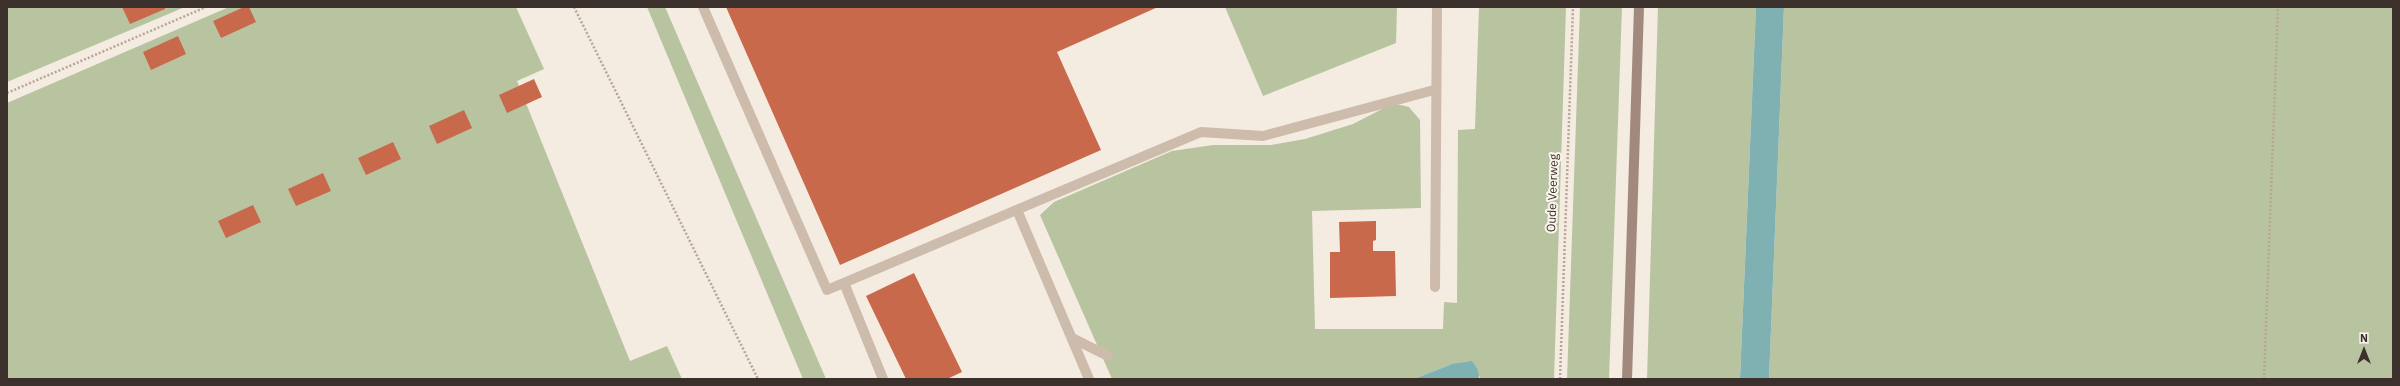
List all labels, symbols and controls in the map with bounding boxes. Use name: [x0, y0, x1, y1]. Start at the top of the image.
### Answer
street label: Oude Veerweg: [1544, 154, 1562, 232]
north arrow: [2344, 330, 2384, 370]
text: N: [2360, 331, 2368, 345]

